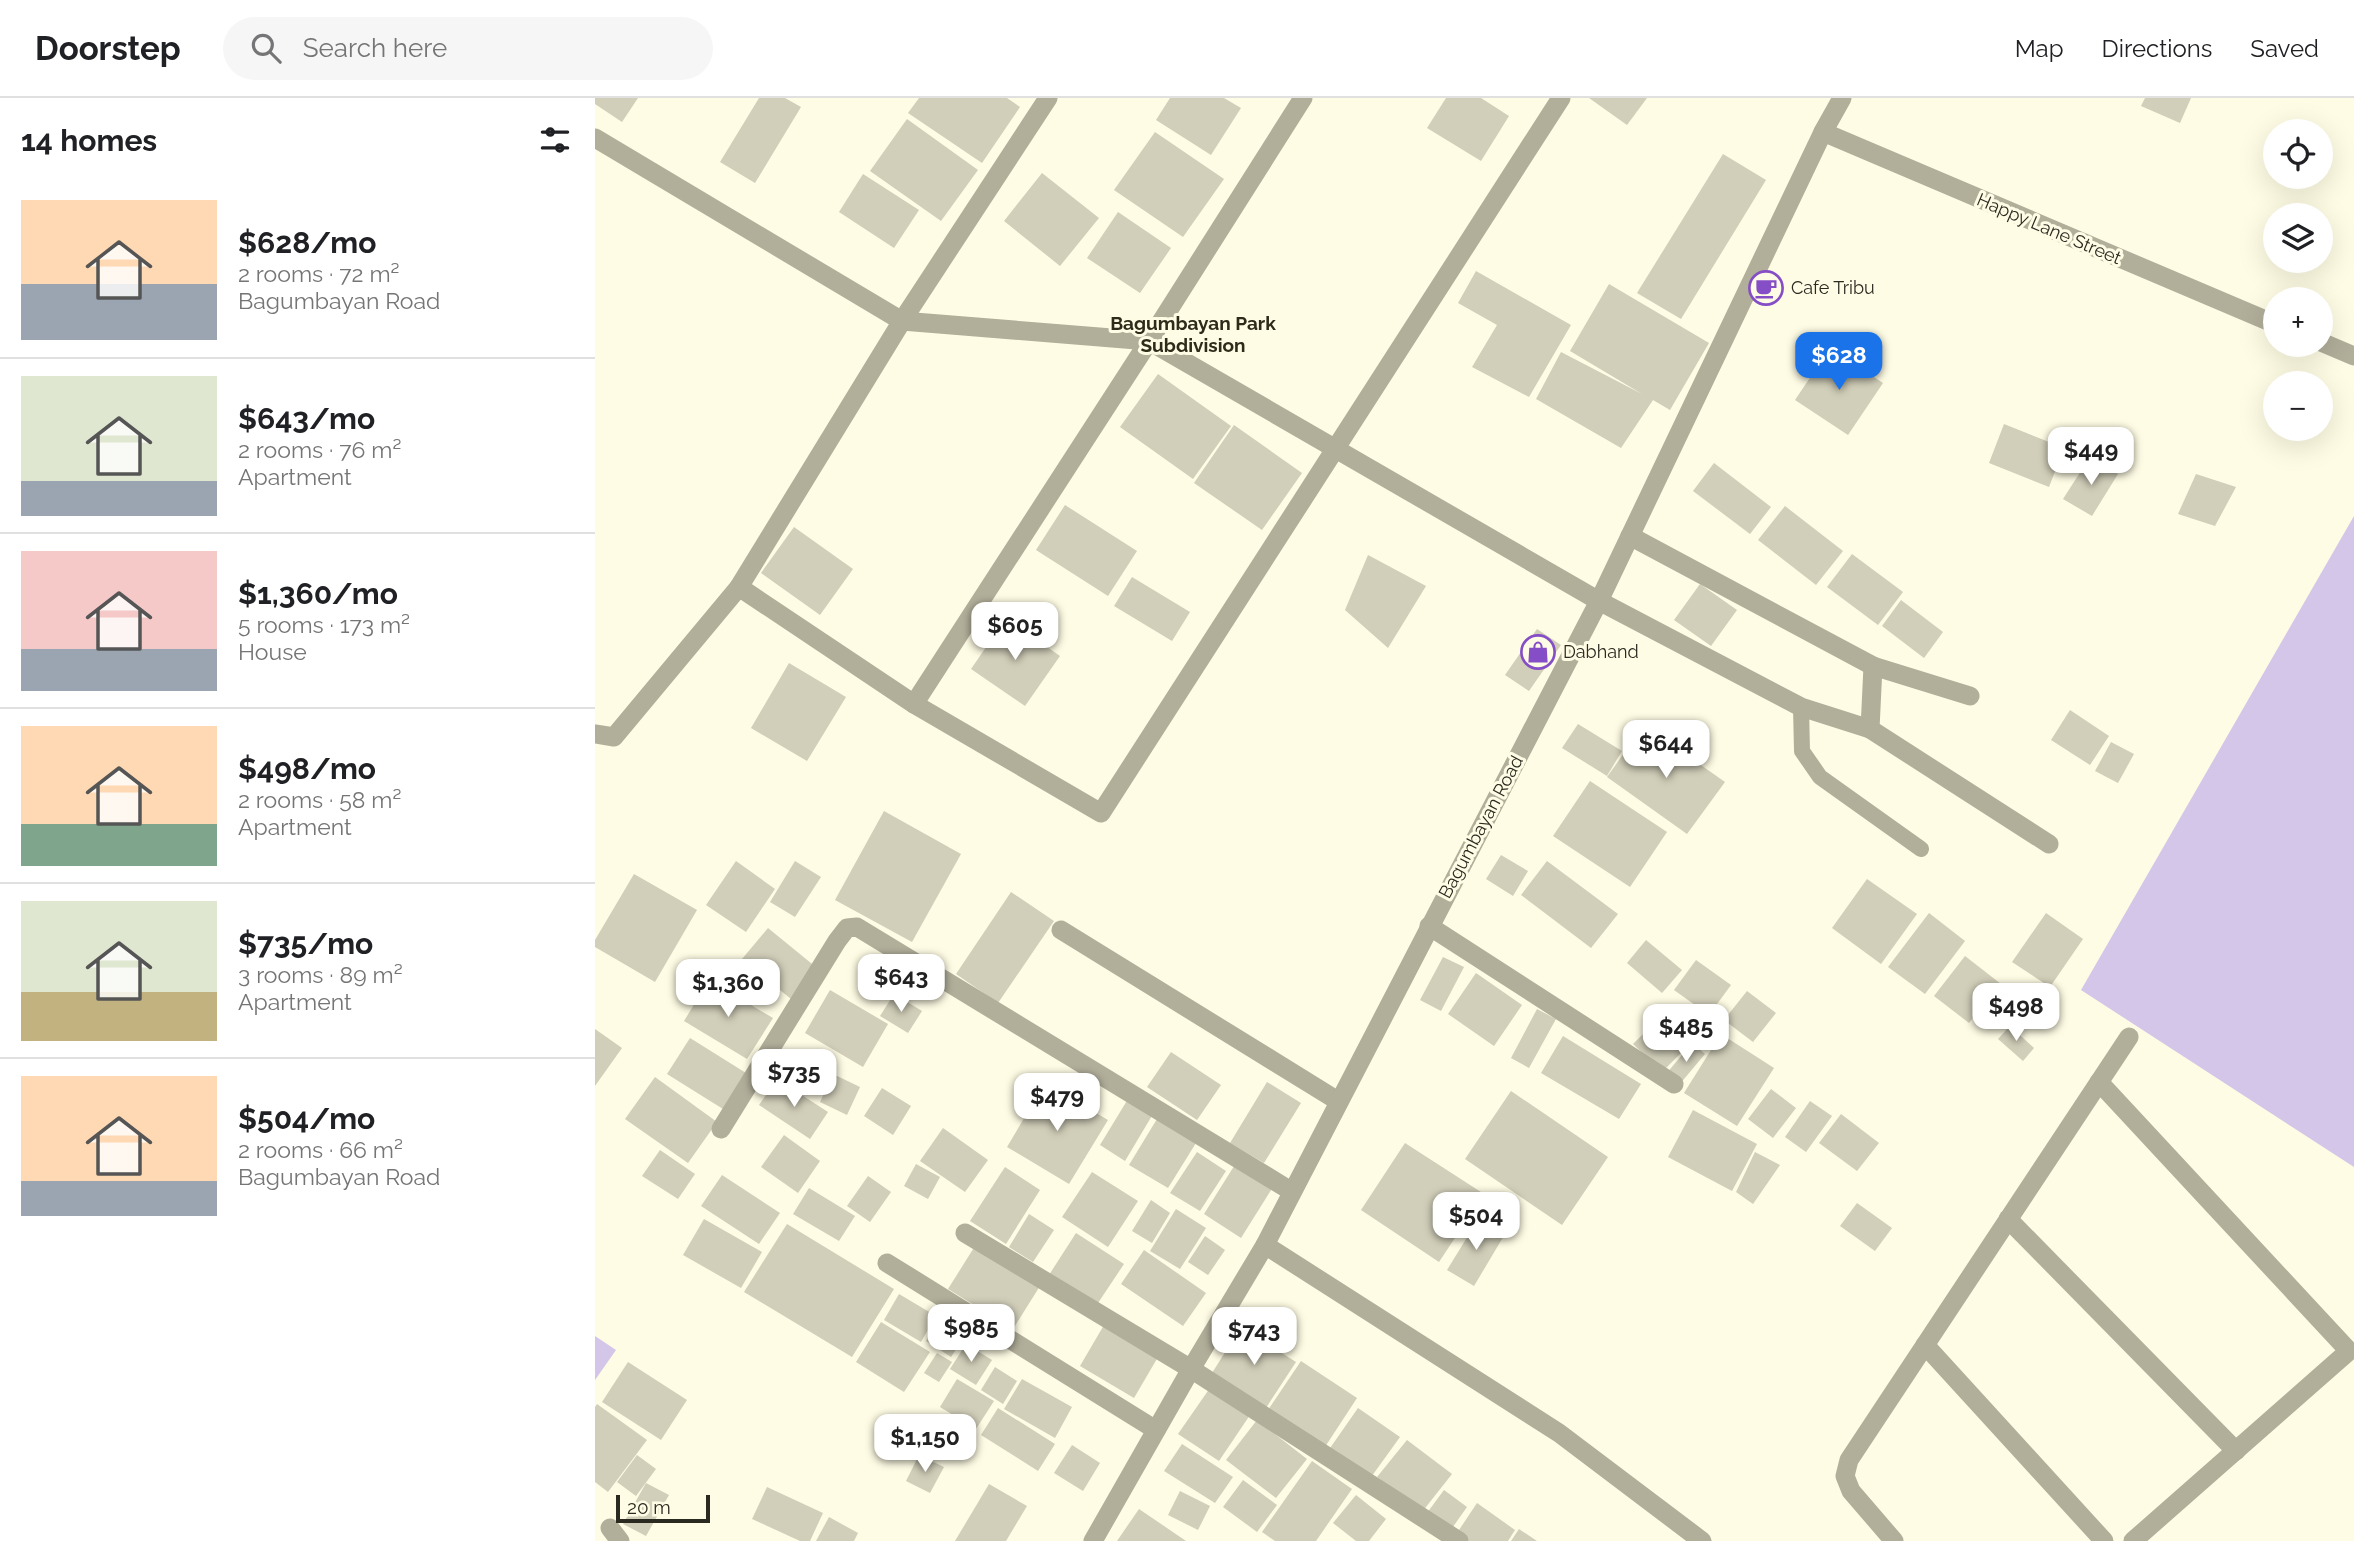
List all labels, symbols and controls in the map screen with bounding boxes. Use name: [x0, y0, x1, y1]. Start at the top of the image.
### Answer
search box: [223, 17, 713, 80]
text: Doorstep: [35, 29, 181, 68]
icon: search: [247, 29, 285, 67]
text: Search here: [303, 33, 447, 63]
text: Map: [2015, 34, 2064, 63]
text: Directions: [2102, 34, 2212, 63]
text: Saved: [2250, 34, 2319, 63]
map controls: [2263, 119, 2333, 441]
button: locate: [2263, 119, 2333, 189]
icon: filters: [536, 121, 574, 159]
text: 14 homes: [21, 123, 157, 158]
street label: Happy Lane Street: [1974, 189, 2124, 268]
button: layers: [2263, 203, 2333, 273]
text: $628/mo: [238, 225, 376, 260]
icon: home: [77, 228, 161, 312]
text: 2 rooms · 72 m²: [238, 260, 399, 287]
cafe icon: Cafe Tribu: [1747, 269, 1785, 307]
place label: Cafe Tribu: [1791, 277, 1875, 298]
text: Bagumbayan Road: [238, 287, 440, 314]
button: +: [2263, 287, 2333, 357]
district label: Bagumbayan Park Subdivision: [1110, 312, 1276, 356]
pin: $628: [1798, 332, 1880, 392]
text: $628: [1811, 341, 1867, 368]
button: −: [2263, 371, 2333, 441]
text: $643/mo: [238, 401, 375, 436]
icon: home: [77, 404, 161, 488]
pin: $449: [2050, 428, 2132, 487]
text: 2 rooms · 76 m²: [238, 436, 401, 463]
text: $449: [2064, 436, 2118, 463]
text: Apartment: [238, 463, 352, 490]
text: $1,360/mo: [238, 576, 398, 611]
icon: home: [77, 579, 161, 663]
pin: $605: [974, 602, 1056, 662]
text: 5 rooms · 173 m²: [238, 611, 410, 638]
text: $605: [987, 611, 1043, 638]
shop icon: Dabhand: [1519, 633, 1557, 671]
text: House: [238, 638, 307, 665]
place label: Dabhand: [1563, 641, 1639, 662]
pin: $644: [1625, 720, 1707, 780]
text: $644: [1639, 729, 1693, 756]
text: $498/mo: [238, 751, 376, 786]
street label: Bagumbayan Road: [1434, 752, 1527, 902]
icon: home: [77, 754, 161, 838]
text: 2 rooms · 58 m²: [238, 786, 401, 813]
text: Apartment: [238, 813, 352, 840]
text: $735/mo: [238, 926, 373, 961]
icon: home: [77, 929, 161, 1013]
pin: $643: [860, 954, 942, 1014]
pin: $1,360: [671, 960, 785, 1019]
text: 3 rooms · 89 m²: [238, 961, 403, 988]
text: $643: [874, 963, 928, 990]
text: $1,360: [692, 968, 764, 995]
pin: $498: [1975, 984, 2057, 1043]
text: Apartment: [238, 988, 352, 1015]
text: $498: [1988, 992, 2044, 1019]
pin: $485: [1645, 1004, 1727, 1064]
text: $485: [1659, 1013, 1713, 1040]
pin: $735: [753, 1049, 835, 1109]
text: $735: [767, 1058, 821, 1085]
pin: $479: [1016, 1074, 1098, 1133]
text: $479: [1030, 1082, 1084, 1109]
text: $504/mo: [238, 1101, 375, 1136]
icon: home: [77, 1104, 161, 1188]
text: 2 rooms · 66 m²: [238, 1136, 403, 1163]
text: Bagumbayan Road: [238, 1163, 440, 1190]
pin: $504: [1435, 1192, 1517, 1252]
text: $504: [1449, 1201, 1503, 1228]
pin: $985: [930, 1304, 1012, 1364]
pin: $743: [1213, 1308, 1295, 1367]
text: $985: [944, 1313, 998, 1340]
text: $743: [1228, 1316, 1280, 1343]
pin: $1,150: [868, 1414, 982, 1474]
text: $1,150: [890, 1423, 960, 1450]
scale bar: [616, 1492, 711, 1524]
text: 20 m: [627, 1496, 671, 1518]

